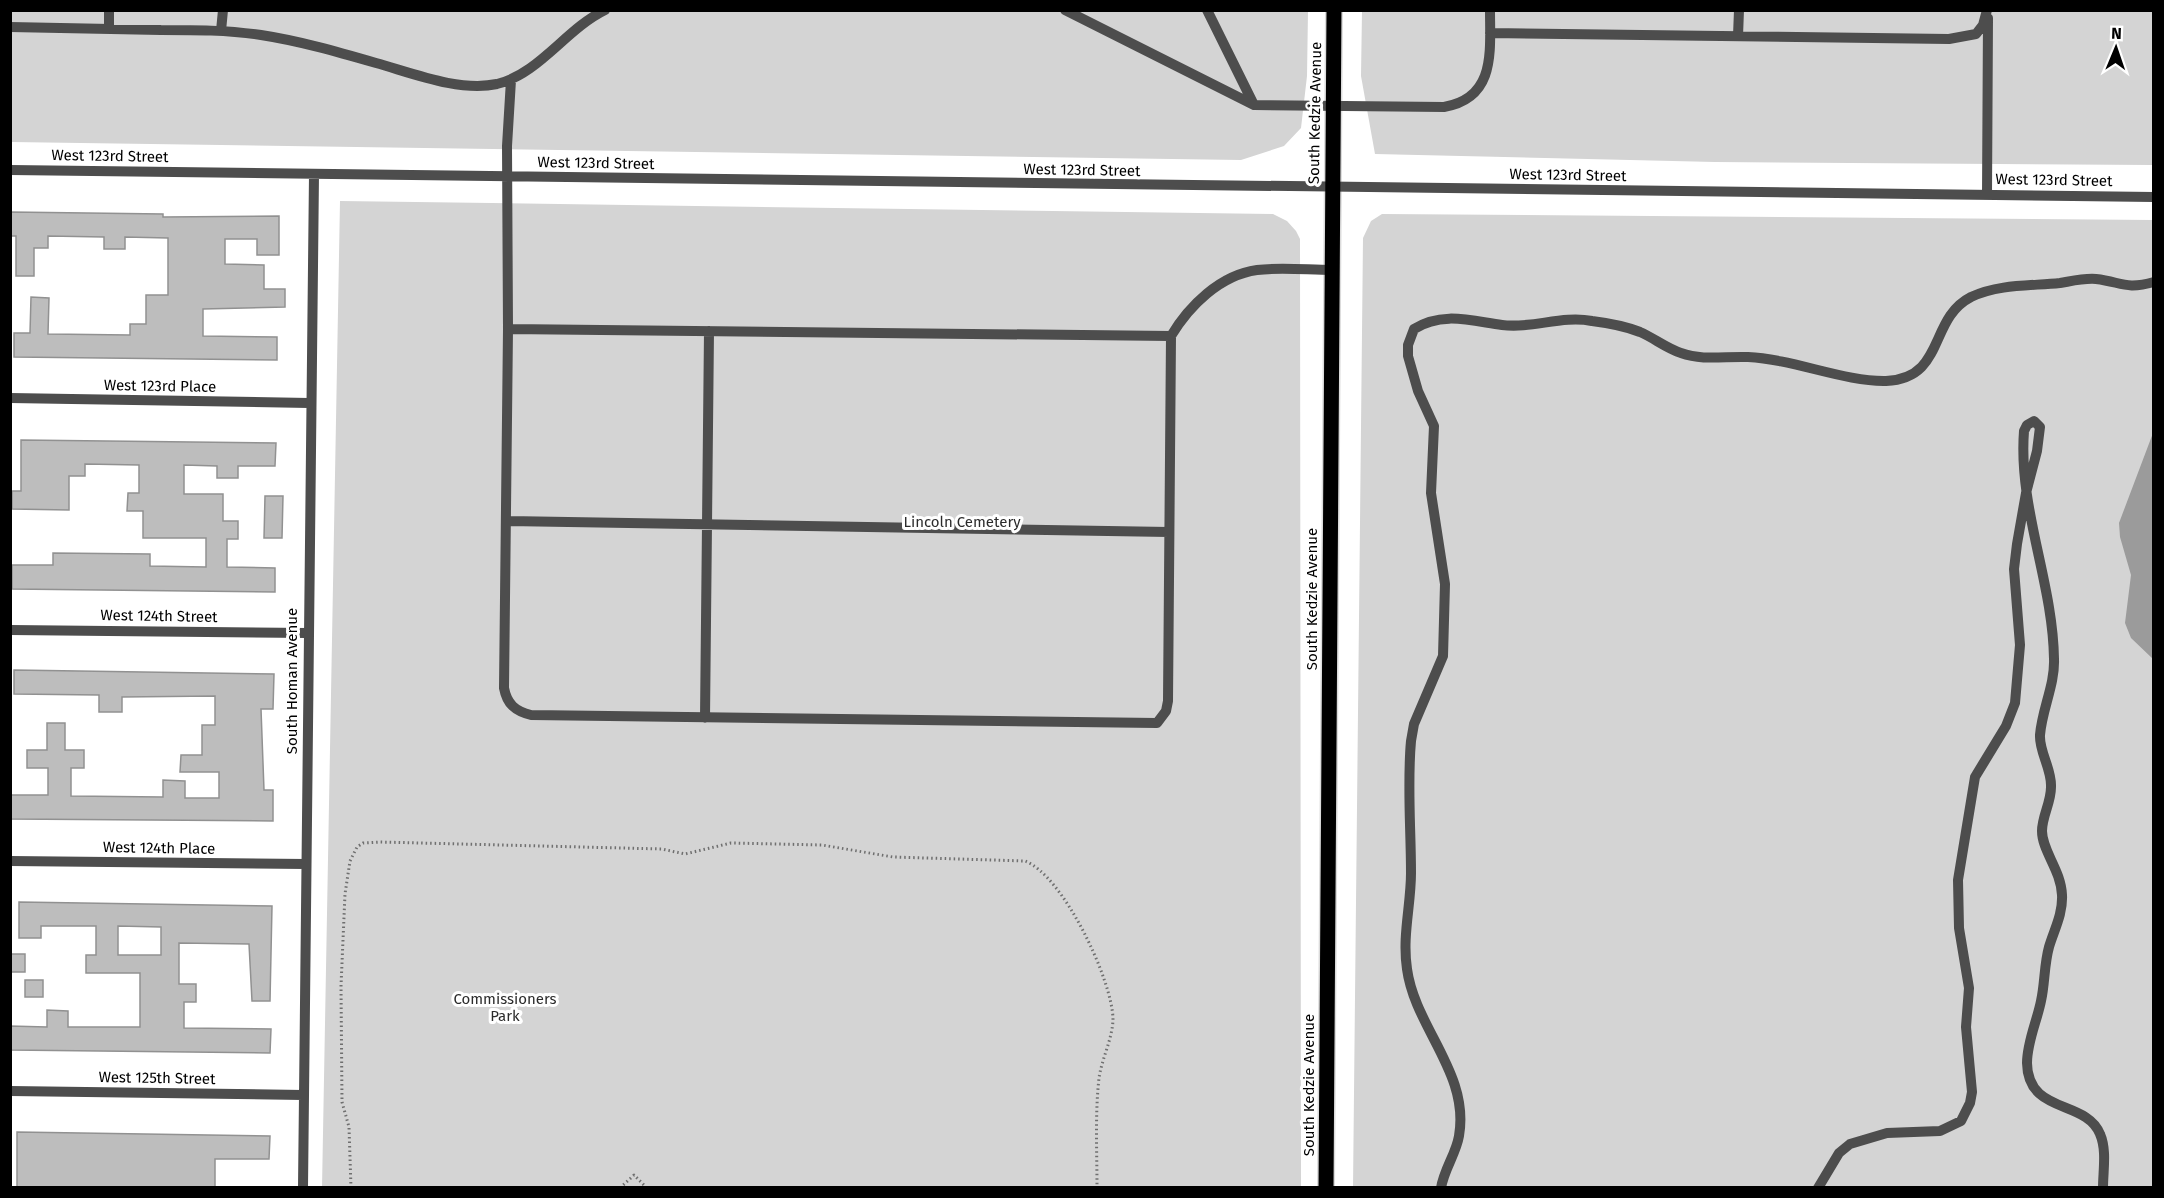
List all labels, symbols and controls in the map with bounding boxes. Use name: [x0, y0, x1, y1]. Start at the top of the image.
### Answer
north arrow: [2086, 18, 2146, 78]
text: N: [2111, 24, 2122, 43]
street label: South Kedzie Avenue: [1305, 42, 1325, 184]
street label: West 123rd Street: [51, 146, 169, 166]
street label: West 123rd Street: [537, 153, 655, 173]
street label: West 123rd Street: [1023, 160, 1141, 180]
street label: West 123rd Street: [1509, 165, 1627, 185]
street label: West 123rd Street: [1995, 170, 2113, 190]
street label: West 123rd Place: [104, 376, 216, 396]
park label: Lincoln Cemetery: [903, 513, 1021, 531]
street label: South Kedzie Avenue: [1303, 528, 1321, 670]
street label: West 124th Street: [100, 606, 218, 626]
street label: South Homan Avenue: [283, 608, 301, 754]
street label: West 124th Place: [103, 838, 215, 858]
park label: Commissioners Park: [453, 990, 557, 1025]
street label: South Kedzie Avenue: [1300, 1014, 1318, 1156]
street label: West 125th Street: [98, 1068, 216, 1088]

